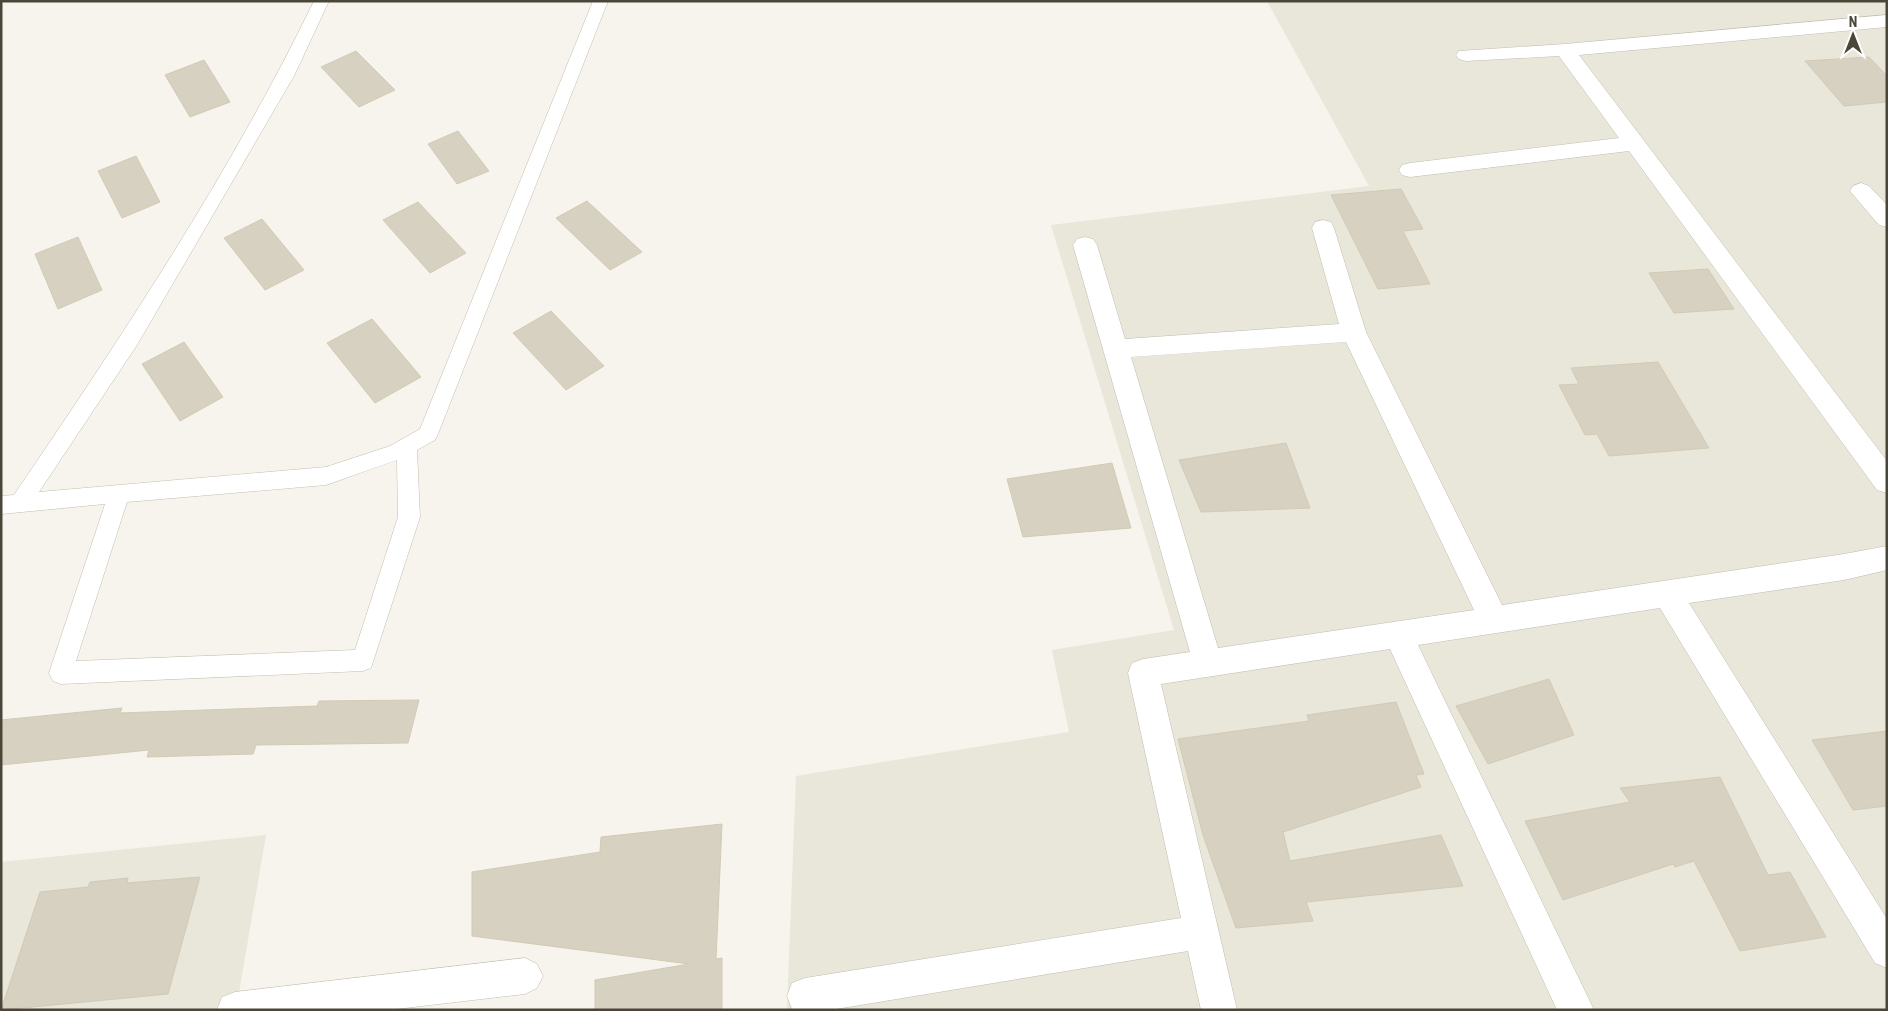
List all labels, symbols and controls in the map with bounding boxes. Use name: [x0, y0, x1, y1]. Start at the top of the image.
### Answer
north arrow: [1828, 10, 1878, 60]
text: N: [1849, 14, 1857, 30]

